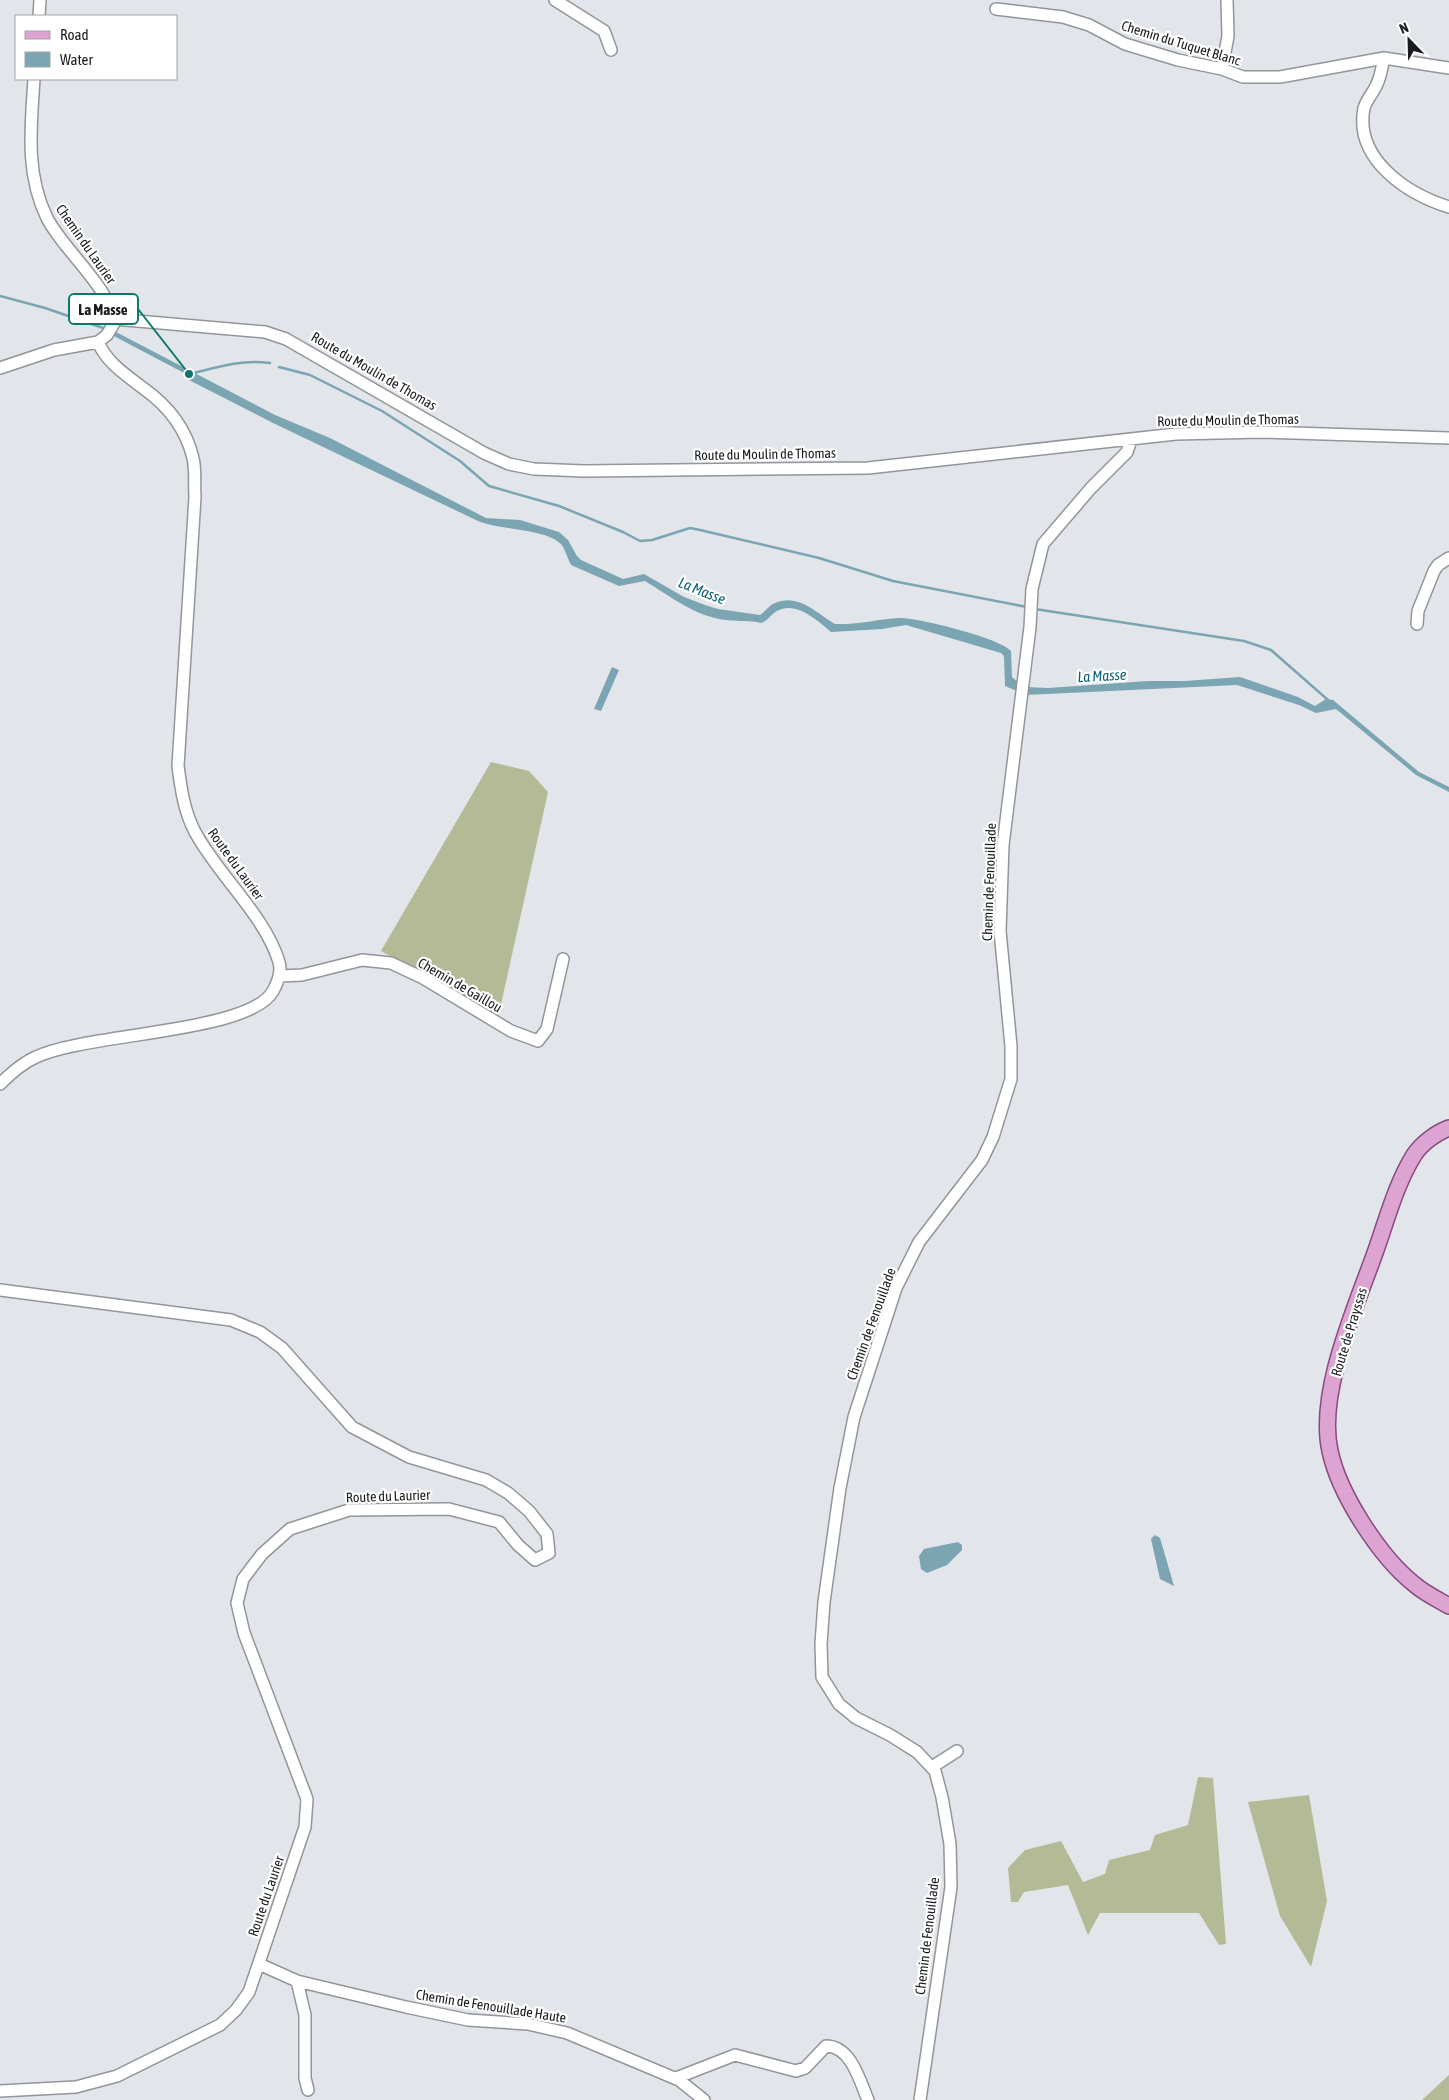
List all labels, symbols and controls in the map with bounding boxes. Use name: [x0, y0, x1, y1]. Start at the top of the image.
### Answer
legend: [15, 15, 178, 80]
north arrow: [1384, 15, 1434, 65]
street label: Chemin du Tuquet Blanc: [1120, 17, 1243, 69]
text: N: [1397, 19, 1411, 37]
text: Road: [60, 26, 89, 43]
text: Water: [60, 51, 93, 68]
street label: Chemin du Laurier: [53, 201, 120, 288]
callout: La Masse: [69, 294, 138, 324]
text: La Masse: [78, 301, 128, 318]
street label: Route du Moulin de Thomas: [309, 329, 439, 413]
street label: Route du Moulin de Thomas: [1157, 411, 1299, 429]
street label: Route du Moulin de Thomas: [694, 445, 836, 463]
water label: La Masse: [676, 573, 728, 608]
water label: La Masse: [1077, 666, 1127, 685]
street label: Chemin de Fenouillade: [979, 823, 999, 941]
street label: Route du Laurier: [205, 825, 268, 904]
street label: Chemin de Gaillou: [415, 955, 505, 1015]
street label: Chemin de Fenouillade: [843, 1266, 899, 1382]
street label: Route de Prayssas: [1328, 1286, 1370, 1378]
street label: Route du Laurier: [346, 1487, 431, 1505]
street label: Route du Laurier: [245, 1853, 288, 1938]
street label: Chemin de Fenouillade: [912, 1876, 942, 1996]
street label: Chemin de Fenouillade Haute: [415, 1986, 567, 2026]

